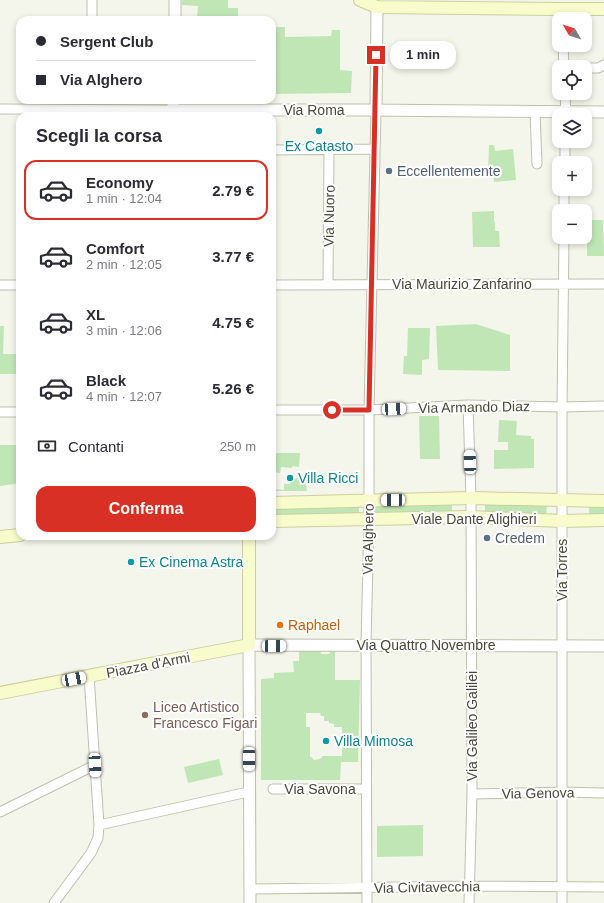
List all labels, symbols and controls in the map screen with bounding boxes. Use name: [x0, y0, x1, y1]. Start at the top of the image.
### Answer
north arrow: [552, 12, 592, 52]
map controls: [552, 12, 592, 244]
text: Sergent Club: [60, 33, 153, 50]
callout: 1 min: [390, 41, 456, 69]
route end: [367, 46, 385, 64]
text: 1 min: [406, 47, 440, 62]
button: locate: [552, 60, 592, 100]
text: Via Alghero: [60, 71, 143, 88]
street label: Via Roma: [283, 102, 345, 118]
button: layers: [552, 108, 592, 148]
text: Scegli la corsa: [36, 126, 162, 146]
marker: Ex Catasto: [314, 126, 324, 136]
place label: Ex Catasto: [285, 138, 353, 154]
button: +: [552, 156, 592, 196]
place label: Eccellentemente: [397, 163, 501, 179]
marker: Eccellentemente: [384, 166, 394, 176]
icon: car: [38, 172, 74, 208]
text: Economy: [86, 174, 154, 191]
text: 2.79 €: [212, 182, 254, 199]
street label: Via Nuoro: [320, 185, 338, 247]
text: 1 min · 12:04: [86, 191, 162, 206]
button: −: [552, 204, 592, 244]
icon: car: [38, 238, 74, 274]
text: Comfort: [86, 240, 144, 257]
text: 3.77 €: [212, 248, 254, 265]
text: 2 min · 12:05: [86, 257, 162, 272]
street label: Via Maurizio Zanfarino: [392, 276, 532, 292]
icon: car: [38, 304, 74, 340]
text: XL: [86, 306, 105, 323]
text: 4.75 €: [212, 314, 254, 331]
text: 3 min · 12:06: [86, 323, 162, 338]
icon: car: [38, 370, 74, 406]
text: Black: [86, 372, 126, 389]
text: 5.26 €: [212, 380, 254, 397]
text: 4 min · 12:07: [86, 389, 162, 404]
street label: Via Armando Diaz: [418, 398, 530, 416]
route start: [323, 401, 341, 419]
car: [382, 402, 406, 416]
icon: cash: [36, 435, 58, 457]
text: Contanti: [68, 438, 124, 455]
text: 250 m: [220, 439, 256, 454]
car: [464, 450, 476, 474]
place label: Villa Ricci: [298, 470, 358, 486]
marker: Villa Ricci: [285, 473, 295, 483]
button: Conferma: [36, 486, 256, 532]
car: [381, 494, 405, 506]
street label: Via Alghero: [359, 503, 377, 575]
street label: Viale Dante Alighieri: [411, 511, 537, 527]
place label: Credem: [495, 530, 545, 546]
marker: Credem: [482, 533, 492, 543]
street label: Via Torres: [554, 539, 570, 601]
place label: Ex Cinema Astra: [139, 554, 243, 570]
marker: Ex Cinema Astra: [126, 557, 136, 567]
place label: Raphael: [288, 617, 340, 633]
marker: Raphael: [275, 620, 285, 630]
street label: Via Quattro Novembre: [356, 637, 496, 653]
car: [262, 640, 286, 652]
street label: Piazza d'Armi: [105, 649, 191, 681]
car: [61, 671, 87, 687]
street label: Via Galileo Galilei: [464, 671, 480, 781]
place label: Liceo Artistico Francesco Figari: [153, 699, 257, 731]
marker: Liceo Artistico Francesco Figari: [140, 710, 150, 720]
place label: Villa Mimosa: [334, 733, 413, 749]
marker: Villa Mimosa: [321, 736, 331, 746]
car: [243, 747, 255, 771]
car: [88, 753, 102, 777]
street label: Via Savona: [284, 781, 356, 797]
street label: Via Genova: [501, 784, 575, 802]
street label: Via Civitavecchia: [374, 878, 481, 896]

